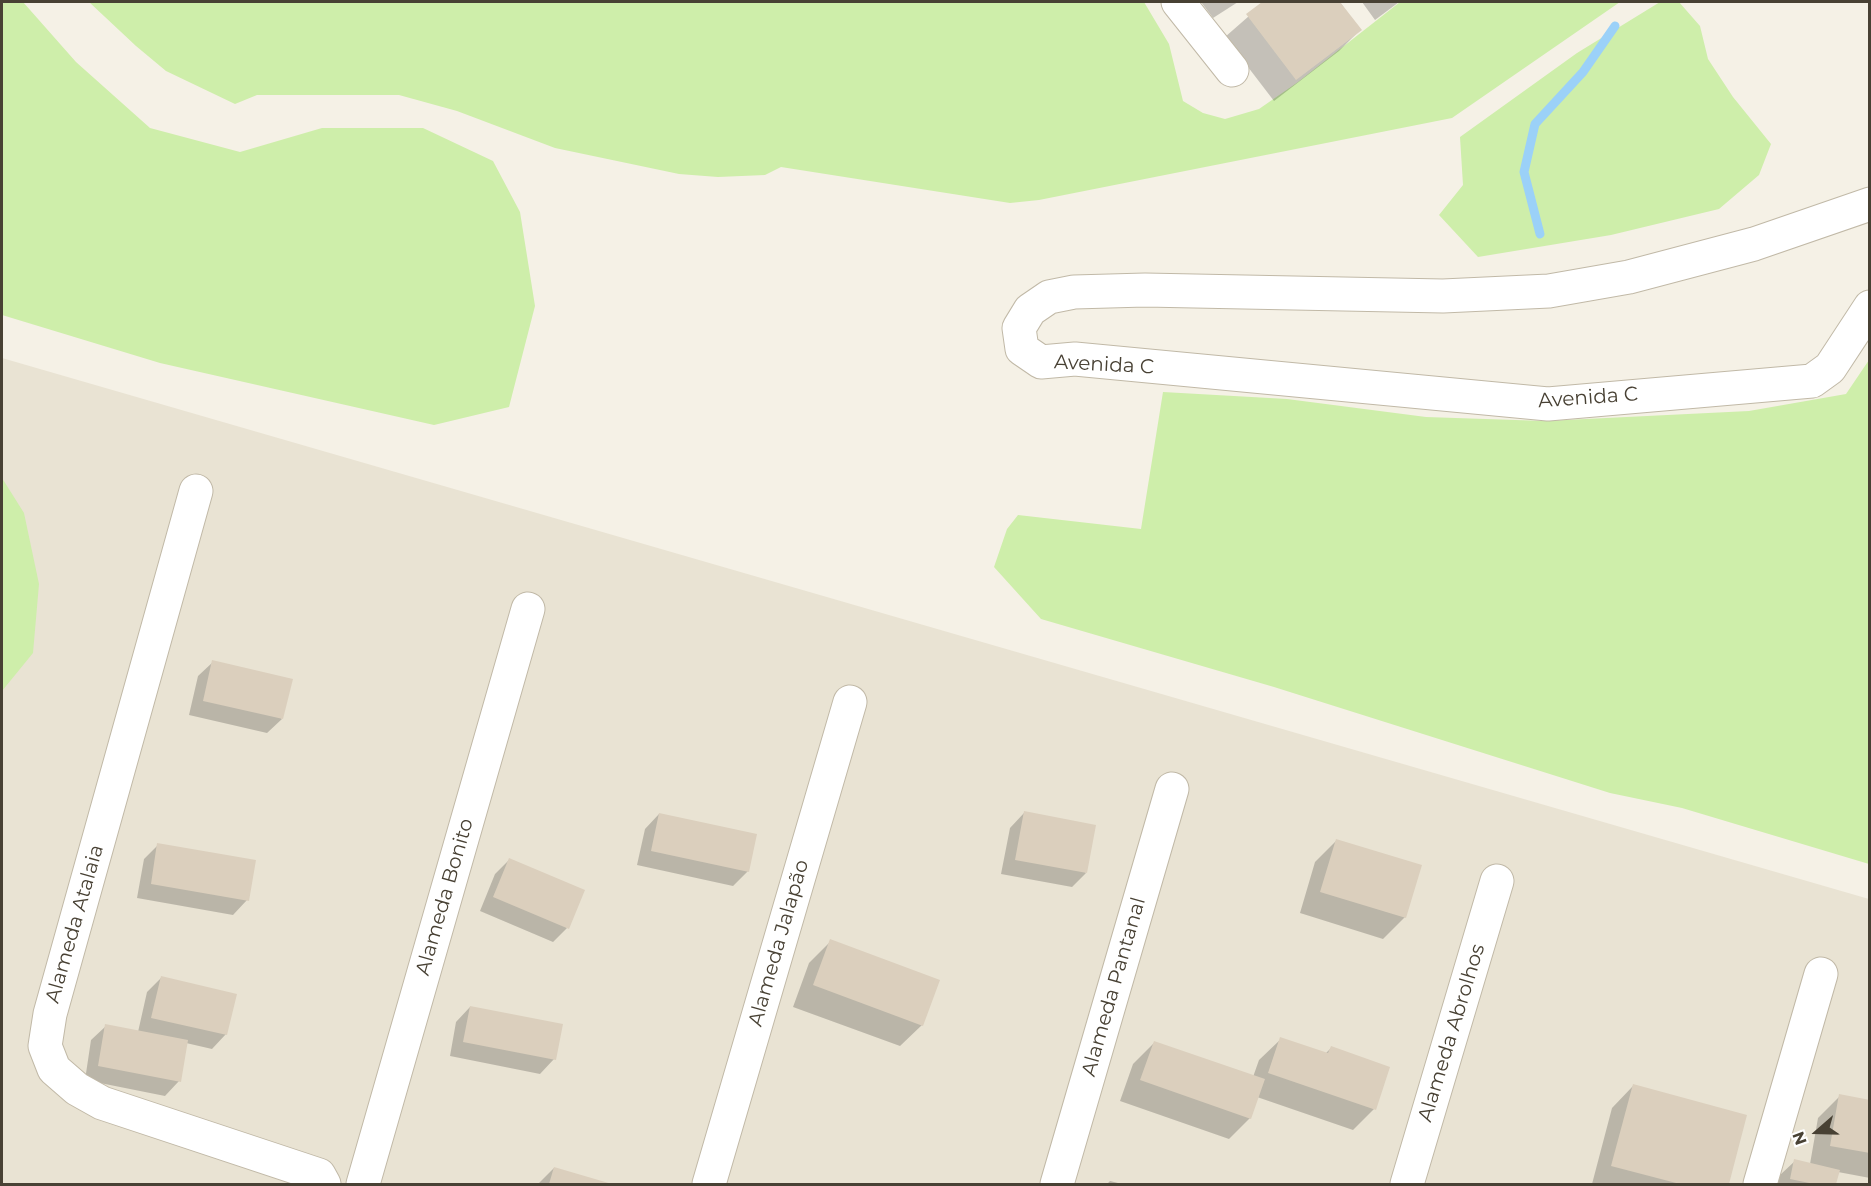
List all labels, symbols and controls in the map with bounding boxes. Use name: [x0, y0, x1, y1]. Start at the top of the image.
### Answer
street label: Avenida C: [1053, 350, 1155, 380]
street label: Avenida C: [1537, 383, 1639, 413]
street label: Alameda Bonito: [411, 816, 479, 978]
street label: Alameda Atalaia: [41, 842, 109, 1006]
street label: Alameda Jalapão: [744, 857, 814, 1029]
street label: Alameda Pantanal: [1077, 895, 1151, 1079]
street label: Alameda Abrolhos: [1414, 941, 1490, 1125]
north arrow: [1787, 1102, 1847, 1162]
text: N: [1788, 1129, 1811, 1148]

